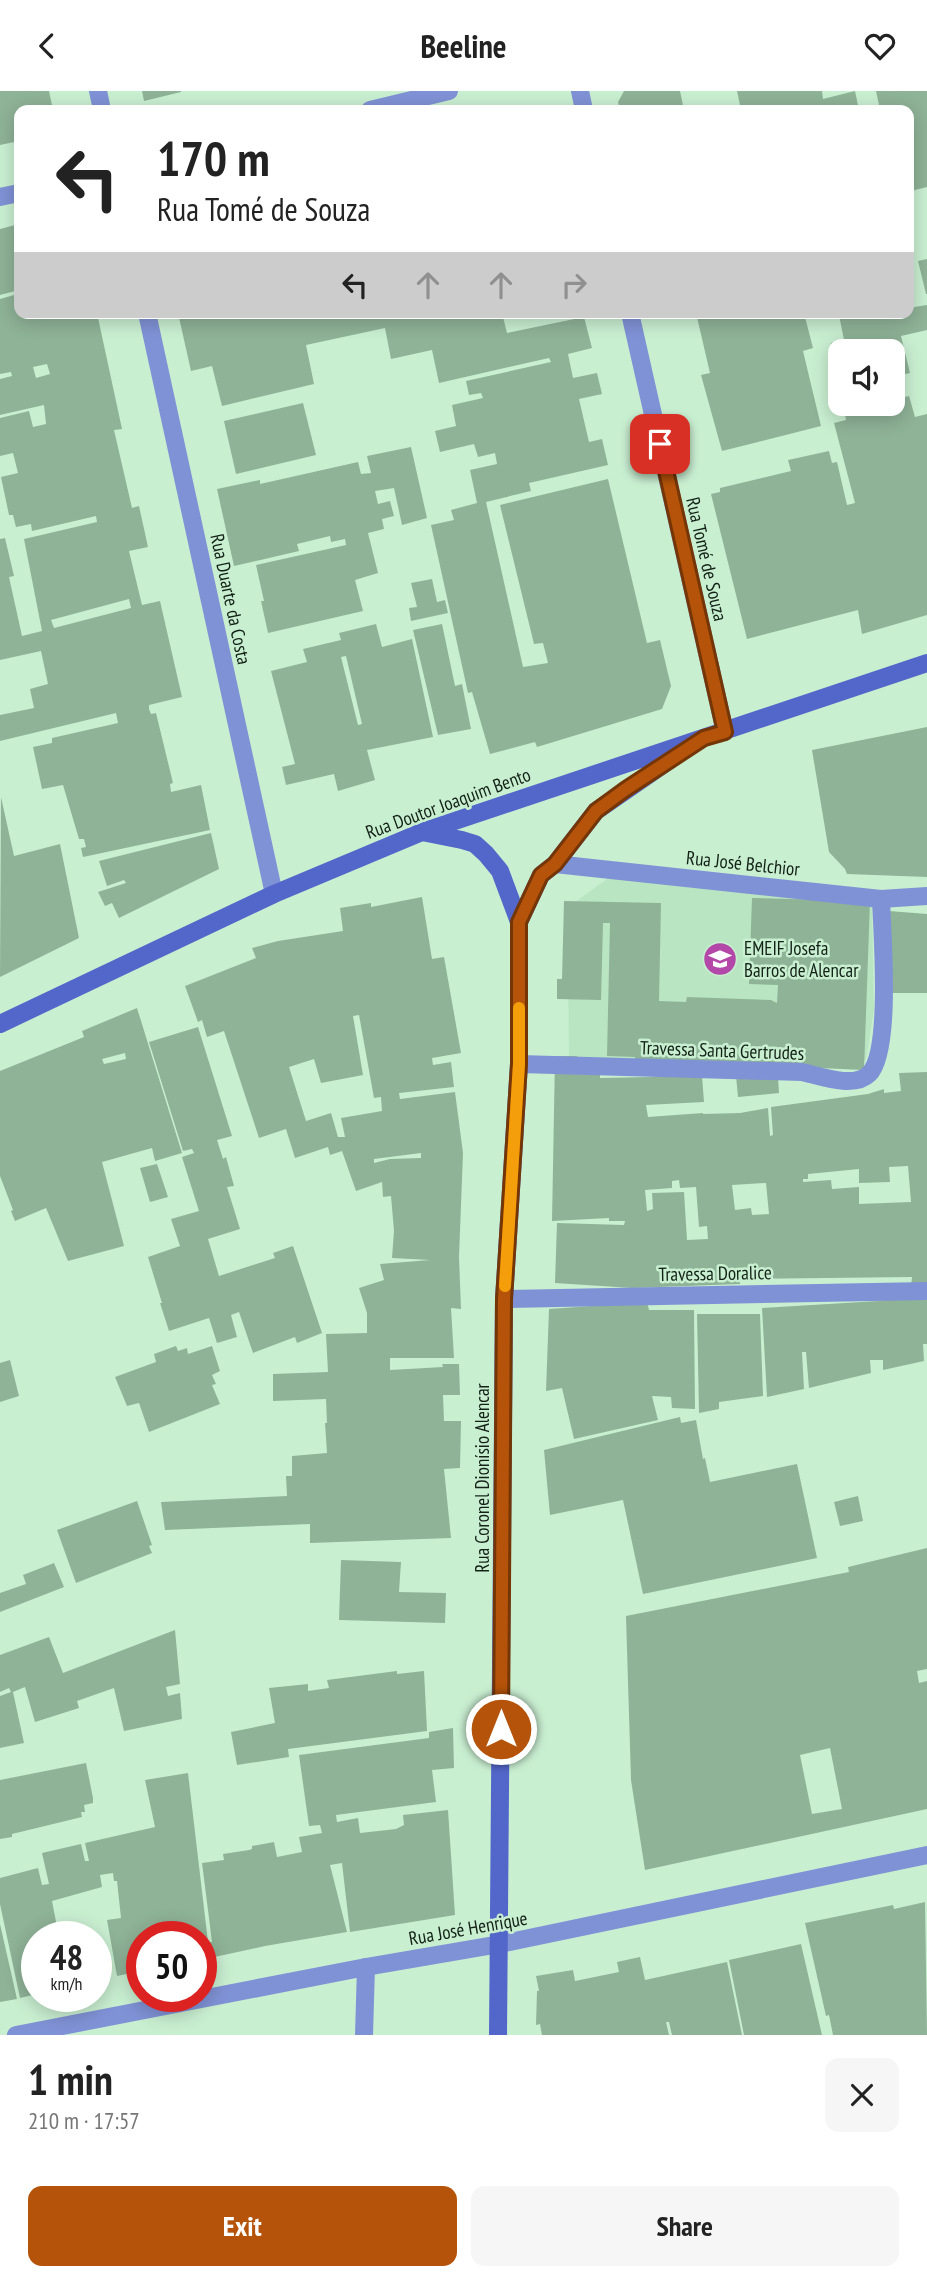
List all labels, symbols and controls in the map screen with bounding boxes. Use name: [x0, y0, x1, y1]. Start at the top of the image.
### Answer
text: Beeline: [420, 25, 507, 67]
icon: back: [28, 27, 66, 65]
icon: heart: [861, 27, 899, 65]
text: 170 m: [157, 126, 270, 190]
icon: left: [42, 133, 133, 224]
text: Rua Tomé de Souza: [157, 188, 370, 230]
icon: left: [336, 266, 374, 304]
icon: ahead: [409, 266, 447, 304]
icon: ahead: [482, 266, 520, 304]
icon: right: [555, 266, 593, 304]
map controls: [828, 339, 905, 416]
button: sound: [828, 339, 905, 416]
pin: [630, 414, 690, 474]
icon: arrive: [641, 425, 679, 463]
street label: Rua Tomé de Souza: [681, 495, 733, 623]
street label: Rua Duarte da Costa: [205, 532, 257, 666]
street label: Rua Doutor Joaquim Bento: [362, 762, 534, 844]
street label: Rua José Belchior: [685, 845, 802, 881]
place label: EMEIF Josefa Barros de Alencar: [744, 936, 859, 982]
school or university icon: EMEIF Josefa Barros de Alencar: [701, 940, 739, 978]
street label: Travessa Santa Gertrudes: [639, 1035, 805, 1065]
street label: Travessa Doralice: [658, 1260, 772, 1286]
street label: Rua Coronel Dionísio Alencar: [470, 1382, 494, 1573]
position arrow: [464, 1692, 538, 1766]
street label: Rua José Henrique: [407, 1906, 529, 1950]
speed limit sign: 50: [126, 1921, 217, 2012]
text: 48: [50, 1934, 83, 1980]
text: km/h: [51, 1972, 82, 1995]
text: 1 min: [28, 2052, 113, 2107]
button: close: [825, 2058, 899, 2132]
text: 210 m · 17:57: [28, 2106, 140, 2135]
button: Exit: [28, 2186, 457, 2266]
button: Share: [471, 2186, 899, 2266]

